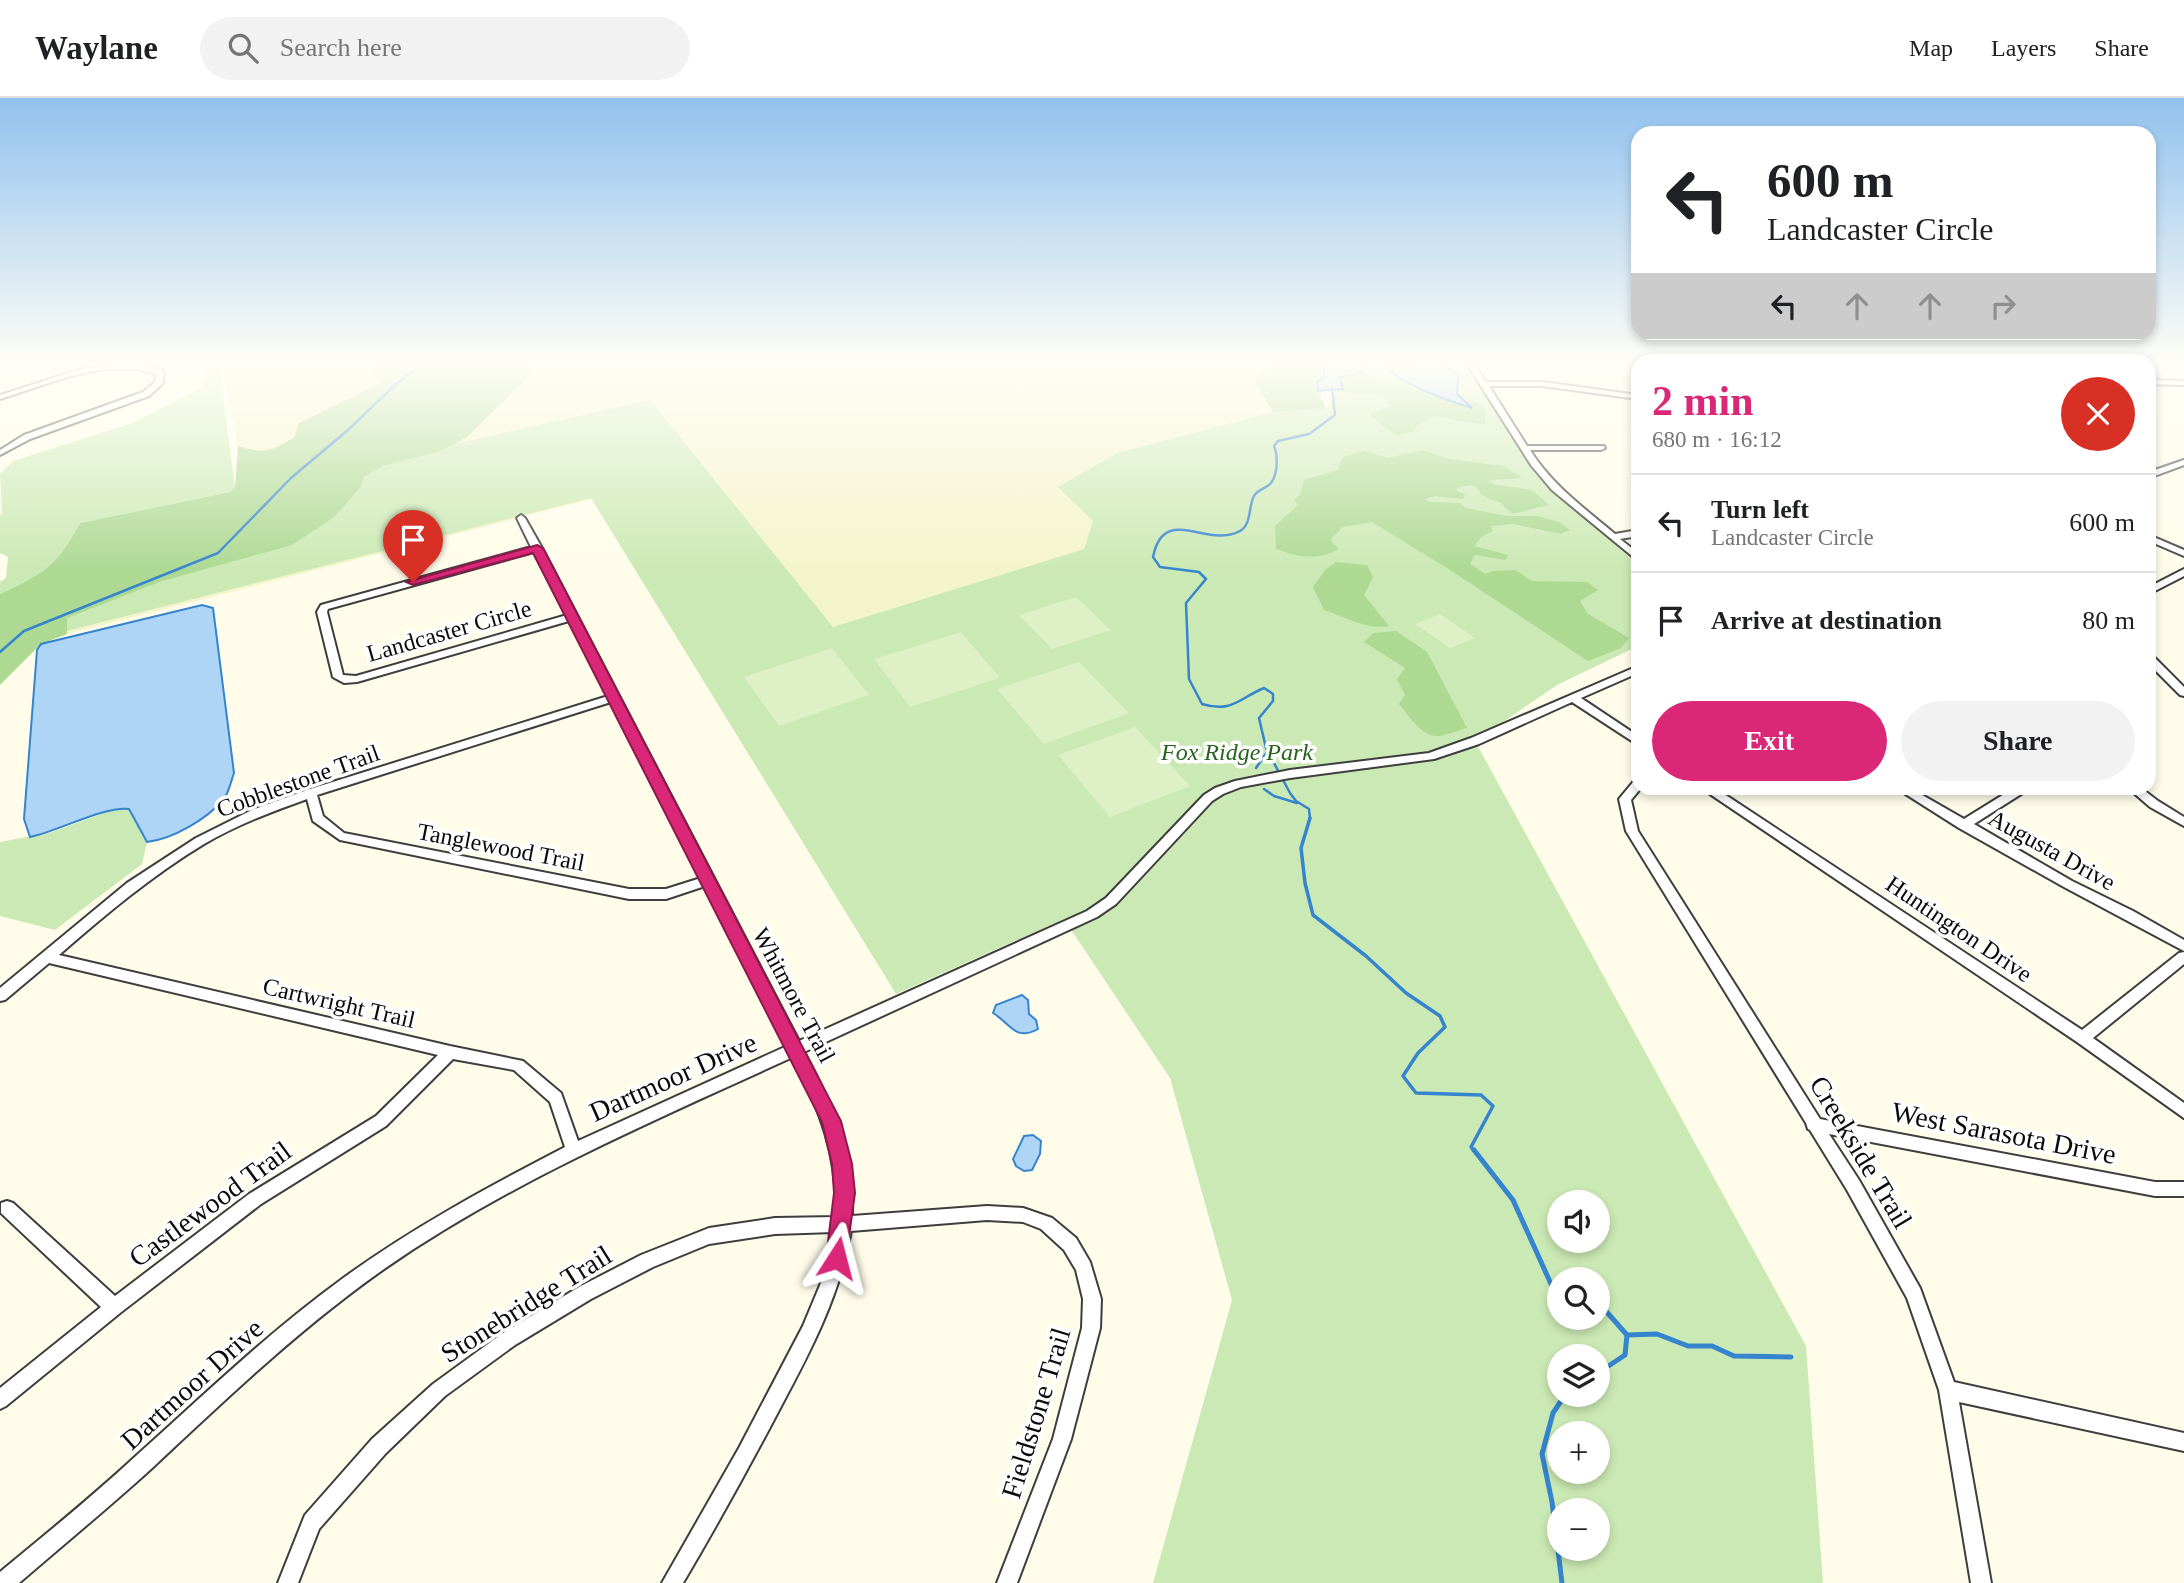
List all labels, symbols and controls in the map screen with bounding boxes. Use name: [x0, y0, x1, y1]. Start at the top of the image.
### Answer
search box: [200, 17, 690, 80]
icon: search: [224, 29, 262, 67]
text: Waylane: [35, 30, 158, 66]
text: Search here: [280, 33, 402, 62]
text: Map: [1909, 35, 1953, 61]
text: Layers: [1991, 35, 2056, 61]
text: Share: [2094, 35, 2149, 61]
text: 600 m: [1767, 153, 1894, 208]
icon: left: [1652, 154, 1743, 245]
text: Landcaster Circle: [1767, 211, 1994, 247]
icon: left: [1765, 287, 1803, 325]
icon: ahead: [1838, 287, 1876, 325]
icon: ahead: [1911, 287, 1949, 325]
icon: right: [1984, 287, 2022, 325]
button: close: [2061, 377, 2135, 451]
text: 2 min: [1652, 378, 1754, 424]
text: 680 m · 16:12: [1652, 427, 1782, 452]
text: Turn left: [1711, 495, 1809, 524]
icon: left: [1652, 504, 1690, 542]
text: 600 m: [2069, 508, 2135, 537]
pin: [383, 510, 443, 582]
icon: arrive: [394, 521, 432, 559]
text: Landcaster Circle: [1711, 525, 1874, 550]
street label: Landcaster Circle: [364, 595, 534, 667]
icon: arrive: [1652, 602, 1690, 640]
text: Arrive at destination: [1711, 606, 1942, 635]
text: 80 m: [2082, 606, 2135, 635]
button: Exit: [1652, 701, 1887, 781]
button: Share: [1901, 701, 2135, 781]
street label: Cobblestone Trail: [213, 739, 383, 823]
park label: Fox Ridge Park: [1160, 739, 1313, 765]
street label: Augusta Drive: [1984, 805, 2120, 895]
street label: Tanglewood Trail: [415, 818, 587, 876]
street label: Huntington Drive: [1881, 871, 2037, 987]
street label: Whitmore Trail: [748, 923, 841, 1067]
street label: Cartwright Trail: [260, 973, 418, 1033]
street label: Dartmoor Drive: [585, 1026, 761, 1128]
street label: Creekside Trail: [1803, 1070, 1919, 1234]
street label: West Sarasota Drive: [1889, 1096, 2119, 1170]
street label: Castlewood Trail: [123, 1135, 297, 1273]
map controls: [1547, 1190, 1610, 1561]
button: sound: [1547, 1190, 1610, 1253]
position arrow: [800, 1221, 874, 1295]
street label: Stonebridge Trail: [435, 1239, 617, 1369]
button: search: [1547, 1267, 1610, 1330]
street label: Dartmoor Drive: [115, 1312, 269, 1456]
street label: Fieldstone Trail: [995, 1324, 1077, 1502]
button: layers: [1547, 1344, 1610, 1407]
button: +: [1547, 1421, 1610, 1484]
button: −: [1547, 1498, 1610, 1561]

